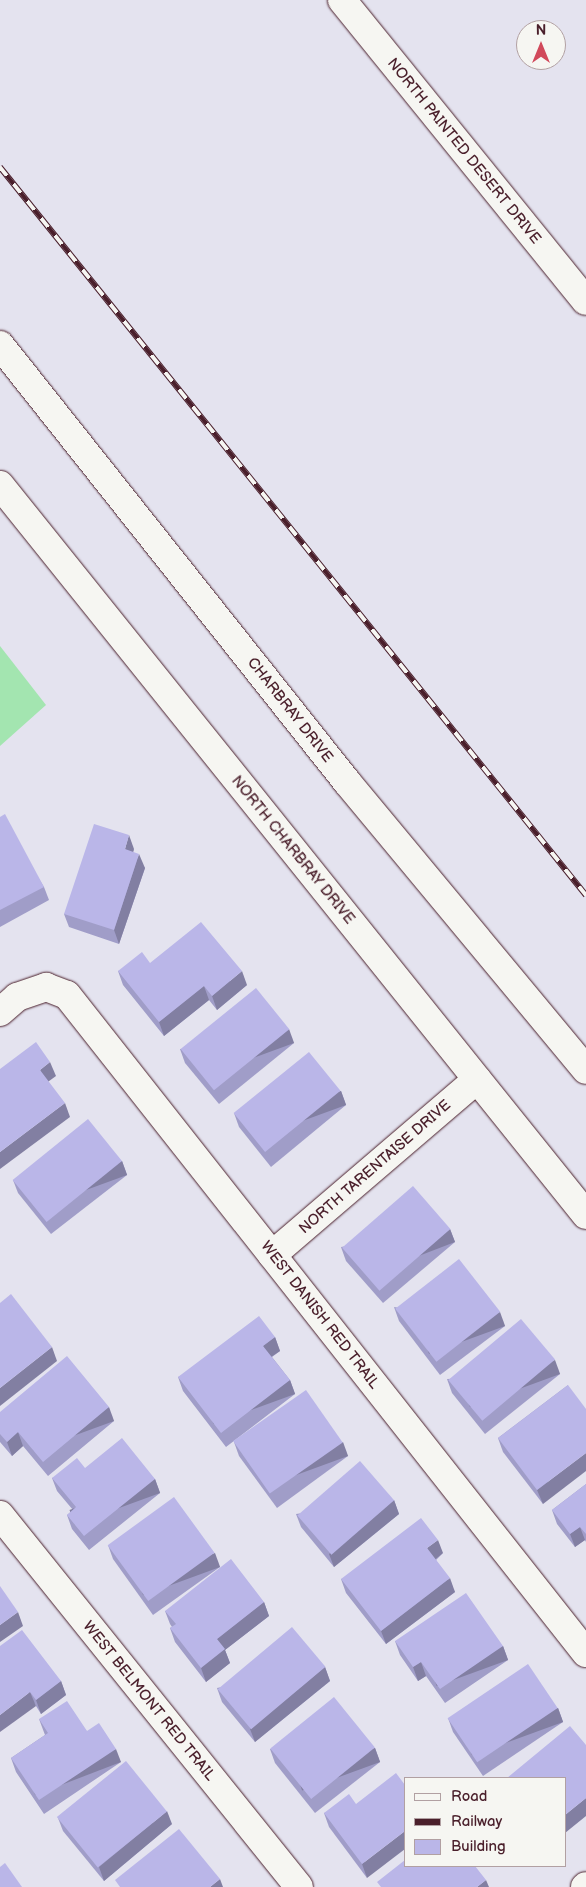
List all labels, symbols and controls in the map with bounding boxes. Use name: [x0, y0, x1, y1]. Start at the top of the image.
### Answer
north arrow: [516, 20, 566, 70]
text: N: [536, 22, 546, 39]
street label: NORTH PAINTED DESERT DRIVE: [383, 55, 545, 247]
street label: CHARBRAY DRIVE: [243, 654, 337, 766]
street label: NORTH CHARBRAY DRIVE: [228, 772, 358, 928]
street label: NORTH TARENTAISE DRIVE: [295, 1096, 455, 1238]
street label: WEST DANISH RED TRAIL: [257, 1237, 383, 1393]
street label: WEST BELMONT RED TRAIL: [79, 1617, 219, 1785]
legend: [404, 1777, 566, 1867]
text: Road: [451, 1787, 487, 1806]
text: Railway: [451, 1812, 502, 1831]
text: Building: [451, 1837, 506, 1856]

